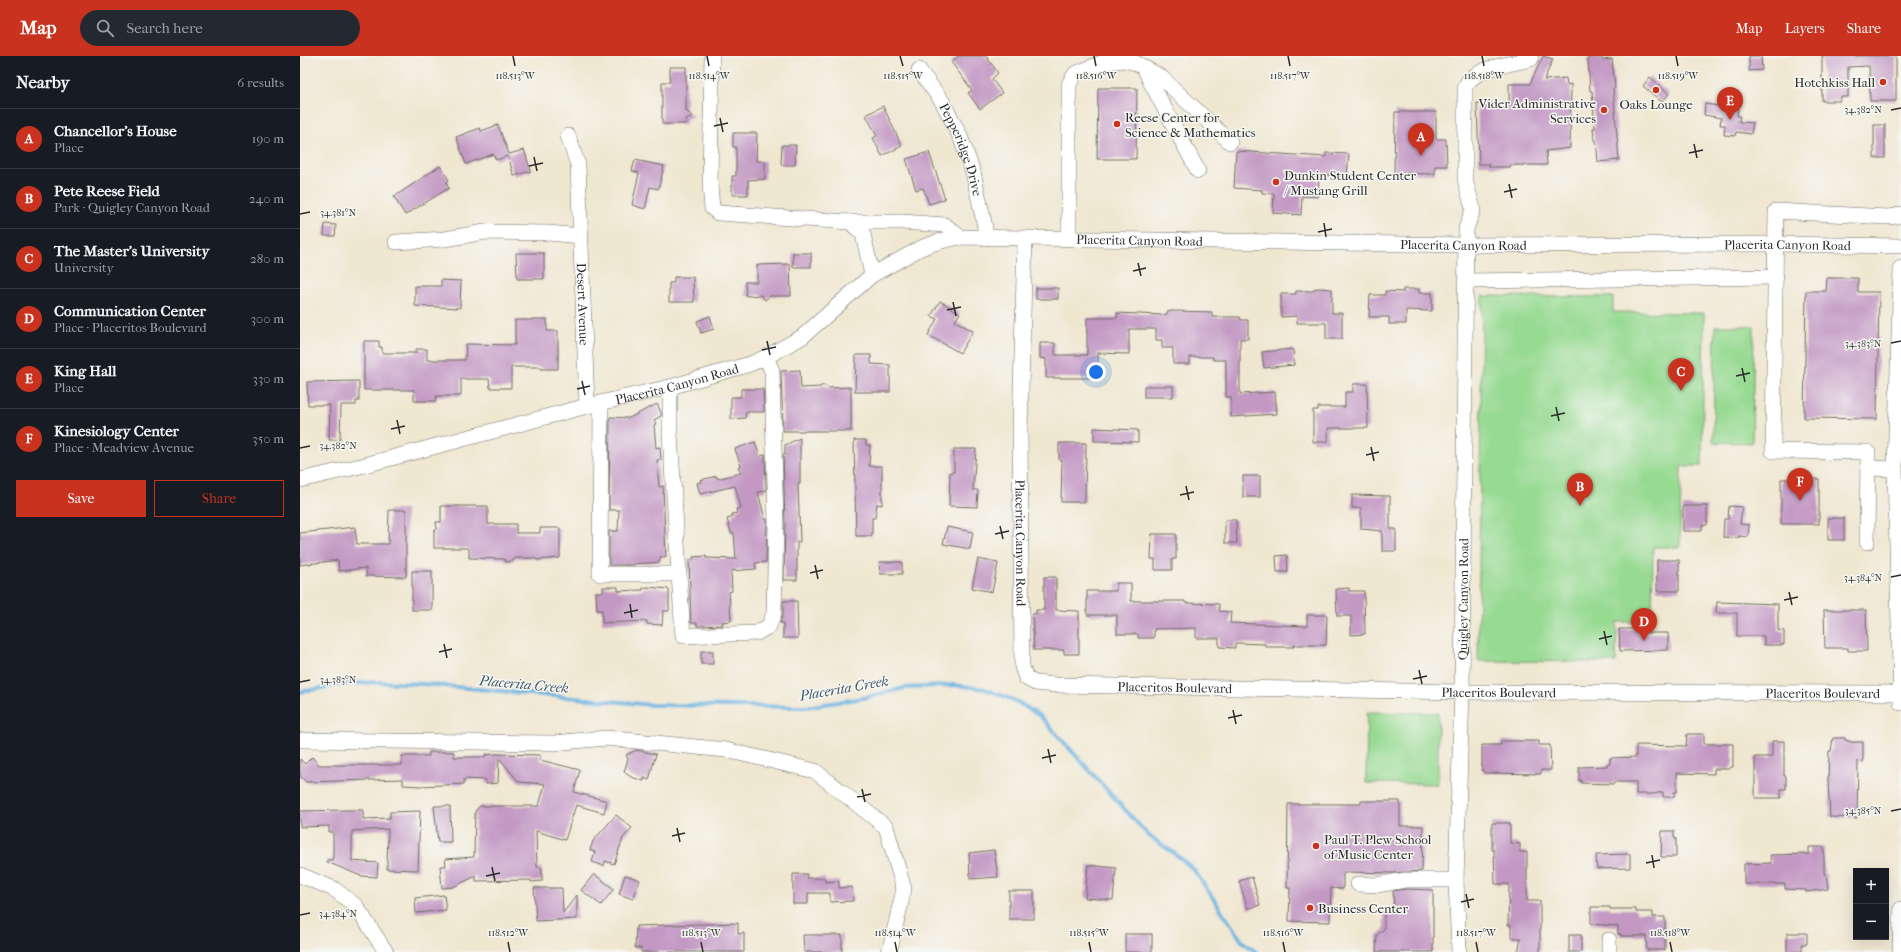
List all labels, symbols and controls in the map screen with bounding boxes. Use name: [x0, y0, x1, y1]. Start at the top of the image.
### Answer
search box: [80, 10, 360, 46]
text: Map: [20, 17, 56, 39]
icon: search: [94, 17, 116, 39]
text: Search here: [126, 19, 203, 37]
text: Map: [1736, 20, 1763, 37]
text: Layers: [1785, 20, 1825, 37]
text: Share: [1847, 20, 1881, 37]
text: 118.513°W: [495, 70, 536, 82]
text: 118.514°W: [689, 70, 731, 82]
text: 118.515°W: [883, 70, 924, 82]
text: 118.516°W: [1076, 70, 1117, 82]
text: 118.517°W: [1270, 70, 1311, 82]
text: 118.518°W: [1464, 70, 1505, 82]
text: 118.519°W: [1658, 70, 1699, 82]
text: Nearby: [16, 72, 70, 92]
text: 6 results: [237, 75, 284, 90]
place label: Hotchkiss Hall: [1794, 75, 1875, 90]
marker: Hotchkiss Hall: [1878, 77, 1888, 87]
marker: Oaks Lounge: [1651, 85, 1661, 95]
pin: E: [1717, 87, 1743, 120]
place label: Vider Administrative Services: [1478, 96, 1597, 126]
place label: Oaks Lounge: [1619, 97, 1693, 112]
street label: Pepperidge Drive: [936, 100, 985, 198]
text: 34.382°N: [1844, 104, 1882, 116]
marker: Vider Administrative Services: [1599, 105, 1609, 115]
place label: Reese Center for Science & Mathematics: [1125, 110, 1256, 140]
marker: Reese Center for Science & Mathematics: [1112, 119, 1122, 129]
text: Chancellor's House: [54, 122, 177, 140]
pin: A: [1408, 123, 1434, 156]
text: A: [25, 131, 33, 146]
text: 190 m: [252, 131, 284, 146]
text: Place: [54, 140, 84, 155]
place label: Dunkin Student Center / Mustang Grill: [1283, 168, 1416, 198]
marker: Dunkin Student Center / Mustang Grill: [1271, 177, 1281, 187]
text: Pete Reese Field: [54, 182, 160, 200]
text: B: [25, 191, 33, 206]
text: 240 m: [249, 191, 284, 206]
text: Park · Quigley Canyon Road: [54, 200, 210, 215]
text: 34.381°N: [320, 207, 356, 219]
street label: Placerita Canyon Road: [1076, 232, 1204, 249]
street label: Placerita Canyon Road: [1400, 237, 1528, 253]
street label: Placerita Canyon Road: [1724, 237, 1852, 253]
text: The Master's University: [54, 242, 209, 260]
text: C: [25, 251, 33, 266]
text: 280 m: [250, 251, 284, 266]
text: University: [54, 260, 114, 275]
street label: Desert Avenue: [574, 263, 592, 346]
text: Communication Center: [54, 302, 206, 320]
text: D: [24, 311, 34, 326]
text: 300 m: [251, 311, 284, 326]
text: Place · Placeritos Boulevard: [54, 320, 206, 335]
text: 34.383°N: [1845, 338, 1882, 350]
pin: C: [1668, 358, 1694, 391]
street label: Placerita Canyon Road: [614, 360, 741, 407]
text: King Hall: [54, 362, 116, 380]
your location: [1086, 362, 1106, 382]
text: E: [25, 371, 33, 386]
text: 330 m: [253, 371, 284, 386]
text: Place: [54, 380, 84, 395]
text: Kinesiology Center: [54, 422, 179, 440]
text: F: [26, 431, 32, 446]
text: 350 m: [252, 431, 284, 446]
text: Place · Meadview Avenue: [54, 440, 194, 455]
text: 34.382°N: [319, 440, 357, 452]
pin: F: [1787, 468, 1813, 501]
pin: B: [1567, 473, 1593, 506]
street label: Placerita Canyon Road: [1012, 479, 1028, 607]
button: Save: [16, 480, 146, 517]
button: Share: [154, 480, 284, 517]
street label: Quigley Canyon Road: [1455, 537, 1471, 660]
text: 34.384°N: [1844, 572, 1883, 584]
pin: D: [1631, 608, 1657, 641]
water label: Placerita Creek: [477, 672, 570, 697]
water label: Placerita Creek: [797, 672, 890, 705]
text: 34.383°N: [320, 674, 357, 686]
street label: Placeritos Boulevard: [1117, 679, 1233, 696]
street label: Placeritos Boulevard: [1441, 685, 1557, 700]
street label: Placeritos Boulevard: [1765, 686, 1881, 701]
text: 34.385°N: [1845, 805, 1882, 817]
place label: Paul T. Plew School of Music Center: [1324, 832, 1432, 862]
marker: Paul T. Plew School of Music Center: [1311, 841, 1321, 851]
map controls: [1853, 868, 1889, 940]
button: +: [1853, 868, 1889, 904]
place label: Business Center: [1318, 901, 1408, 916]
marker: Business Center: [1305, 903, 1315, 913]
button: −: [1853, 904, 1889, 940]
text: 34.384°N: [319, 908, 358, 920]
text: 118.512°W: [488, 927, 529, 939]
text: 118.513°W: [681, 927, 722, 939]
text: 118.514°W: [875, 927, 917, 939]
text: 118.515°W: [1069, 927, 1110, 939]
text: 118.516°W: [1263, 927, 1304, 939]
text: 118.517°W: [1456, 927, 1497, 939]
text: 118.518°W: [1650, 927, 1691, 939]

